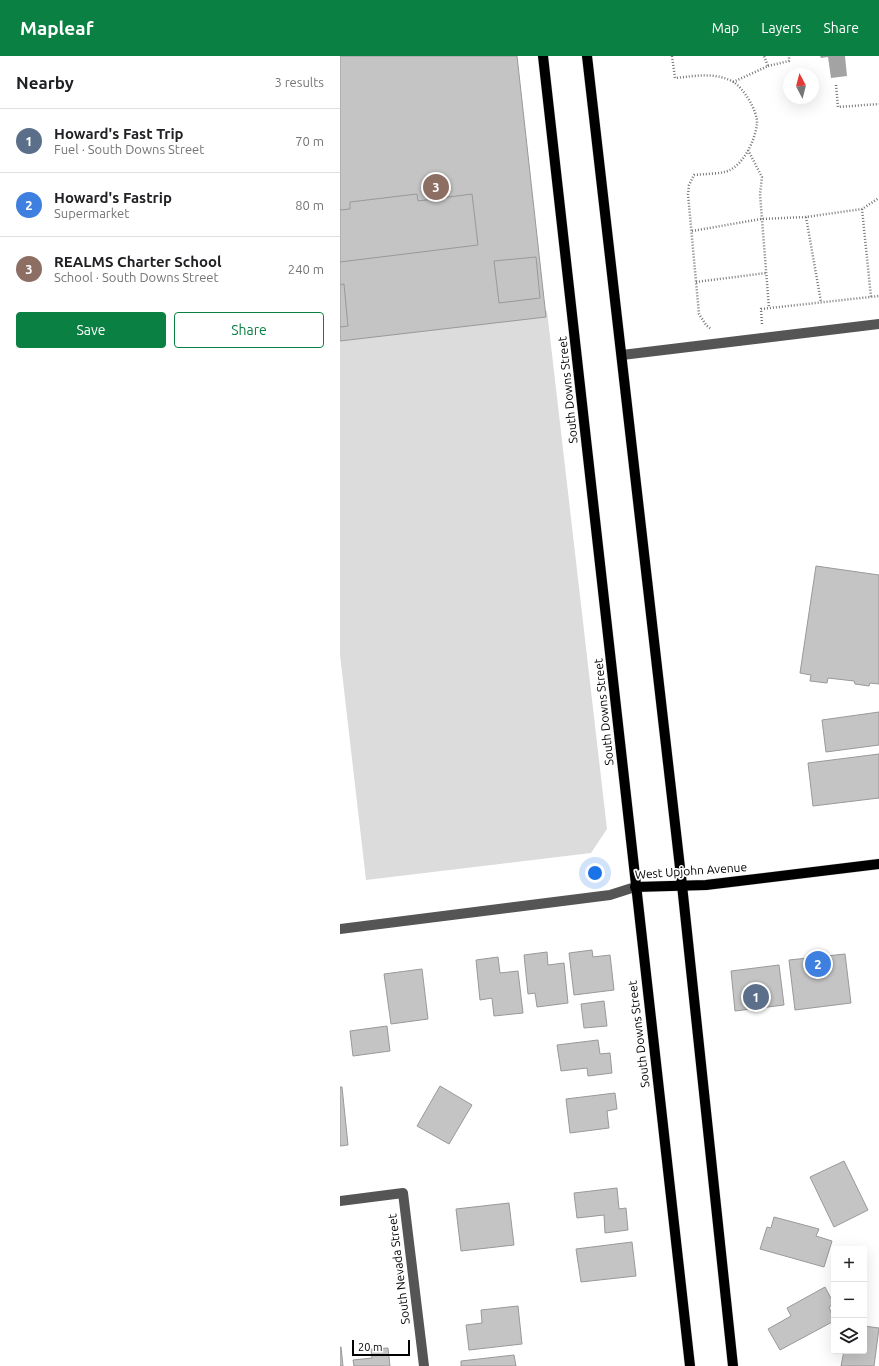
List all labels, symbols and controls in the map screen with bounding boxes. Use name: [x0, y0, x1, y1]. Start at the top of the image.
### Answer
text: Mapleaf: [20, 17, 93, 39]
text: Map: [712, 20, 739, 36]
text: Layers: [761, 20, 801, 36]
text: Share: [823, 20, 859, 36]
north arrow: [783, 68, 819, 104]
text: Nearby: [16, 73, 74, 92]
text: 3 results: [274, 75, 324, 89]
text: Howard's Fast Trip: [54, 125, 184, 142]
text: 1: [25, 134, 33, 148]
text: 70 m: [295, 134, 324, 148]
text: Fuel · South Downs Street: [54, 142, 204, 156]
pin: 3: [423, 172, 449, 202]
text: Howard's Fastrip: [54, 189, 172, 206]
text: 2: [25, 198, 33, 212]
text: 80 m: [295, 198, 324, 212]
text: Supermarket: [54, 206, 129, 220]
text: REALMS Charter School: [54, 253, 222, 270]
text: 3: [25, 262, 33, 276]
text: 240 m: [288, 262, 324, 276]
text: School · South Downs Street: [54, 270, 219, 284]
button: Save: [16, 312, 166, 348]
button: Share: [174, 312, 324, 348]
street label: South Downs Street: [555, 336, 580, 444]
street label: South Downs Street: [591, 658, 616, 766]
street label: West Upjohn Avenue: [635, 860, 747, 881]
your location: [585, 863, 605, 883]
pin: 2: [805, 949, 831, 979]
street label: South Downs Street: [625, 980, 652, 1088]
pin: 1: [743, 982, 769, 1012]
street label: South Nevada Street: [385, 1213, 412, 1325]
map controls: [831, 1246, 867, 1354]
button: +: [831, 1246, 867, 1282]
button: −: [831, 1282, 867, 1318]
button: layers: [831, 1318, 867, 1354]
scale bar: [352, 1338, 410, 1357]
text: 20 m: [358, 1341, 382, 1353]

